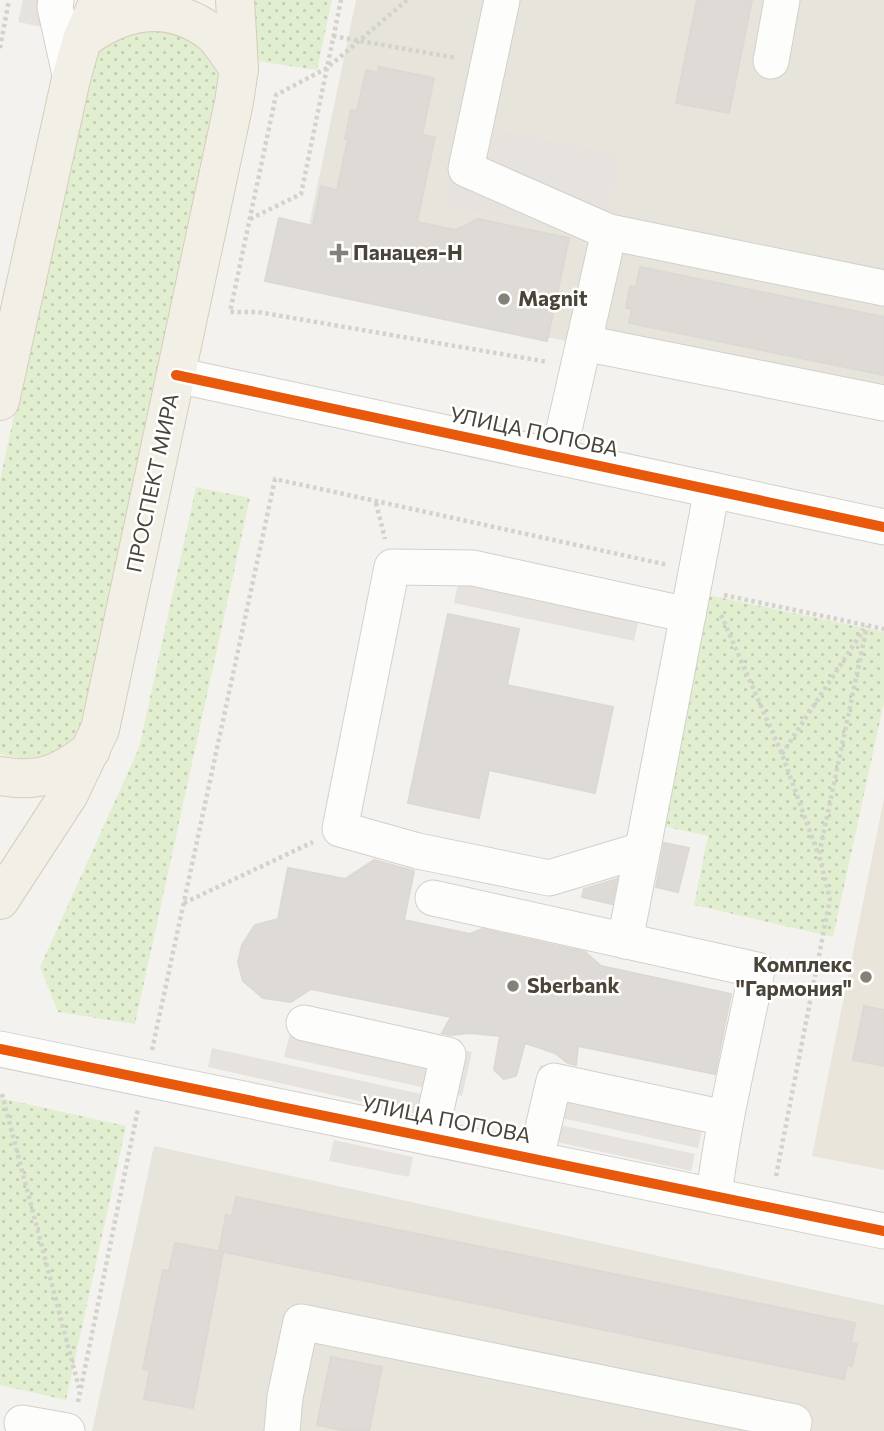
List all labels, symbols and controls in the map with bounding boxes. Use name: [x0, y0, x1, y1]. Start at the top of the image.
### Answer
place label: Панацея-Н: [353, 239, 463, 264]
marker: Панацея-Н: [331, 245, 347, 261]
place label: Magnit: [518, 285, 588, 310]
marker: Magnit: [496, 291, 512, 307]
street label: ПРОСПЕКТ МИРА: [120, 391, 183, 575]
street label: УЛИЦА ПОПОВА: [448, 400, 621, 461]
place label: Комплекс "Гармония": [736, 951, 852, 1000]
marker: Комплекс "Гармония": [858, 969, 874, 985]
place label: Sberbank: [527, 972, 619, 997]
marker: Sberbank: [505, 978, 521, 994]
street label: УЛИЦА ПОПОВА: [359, 1090, 533, 1147]

